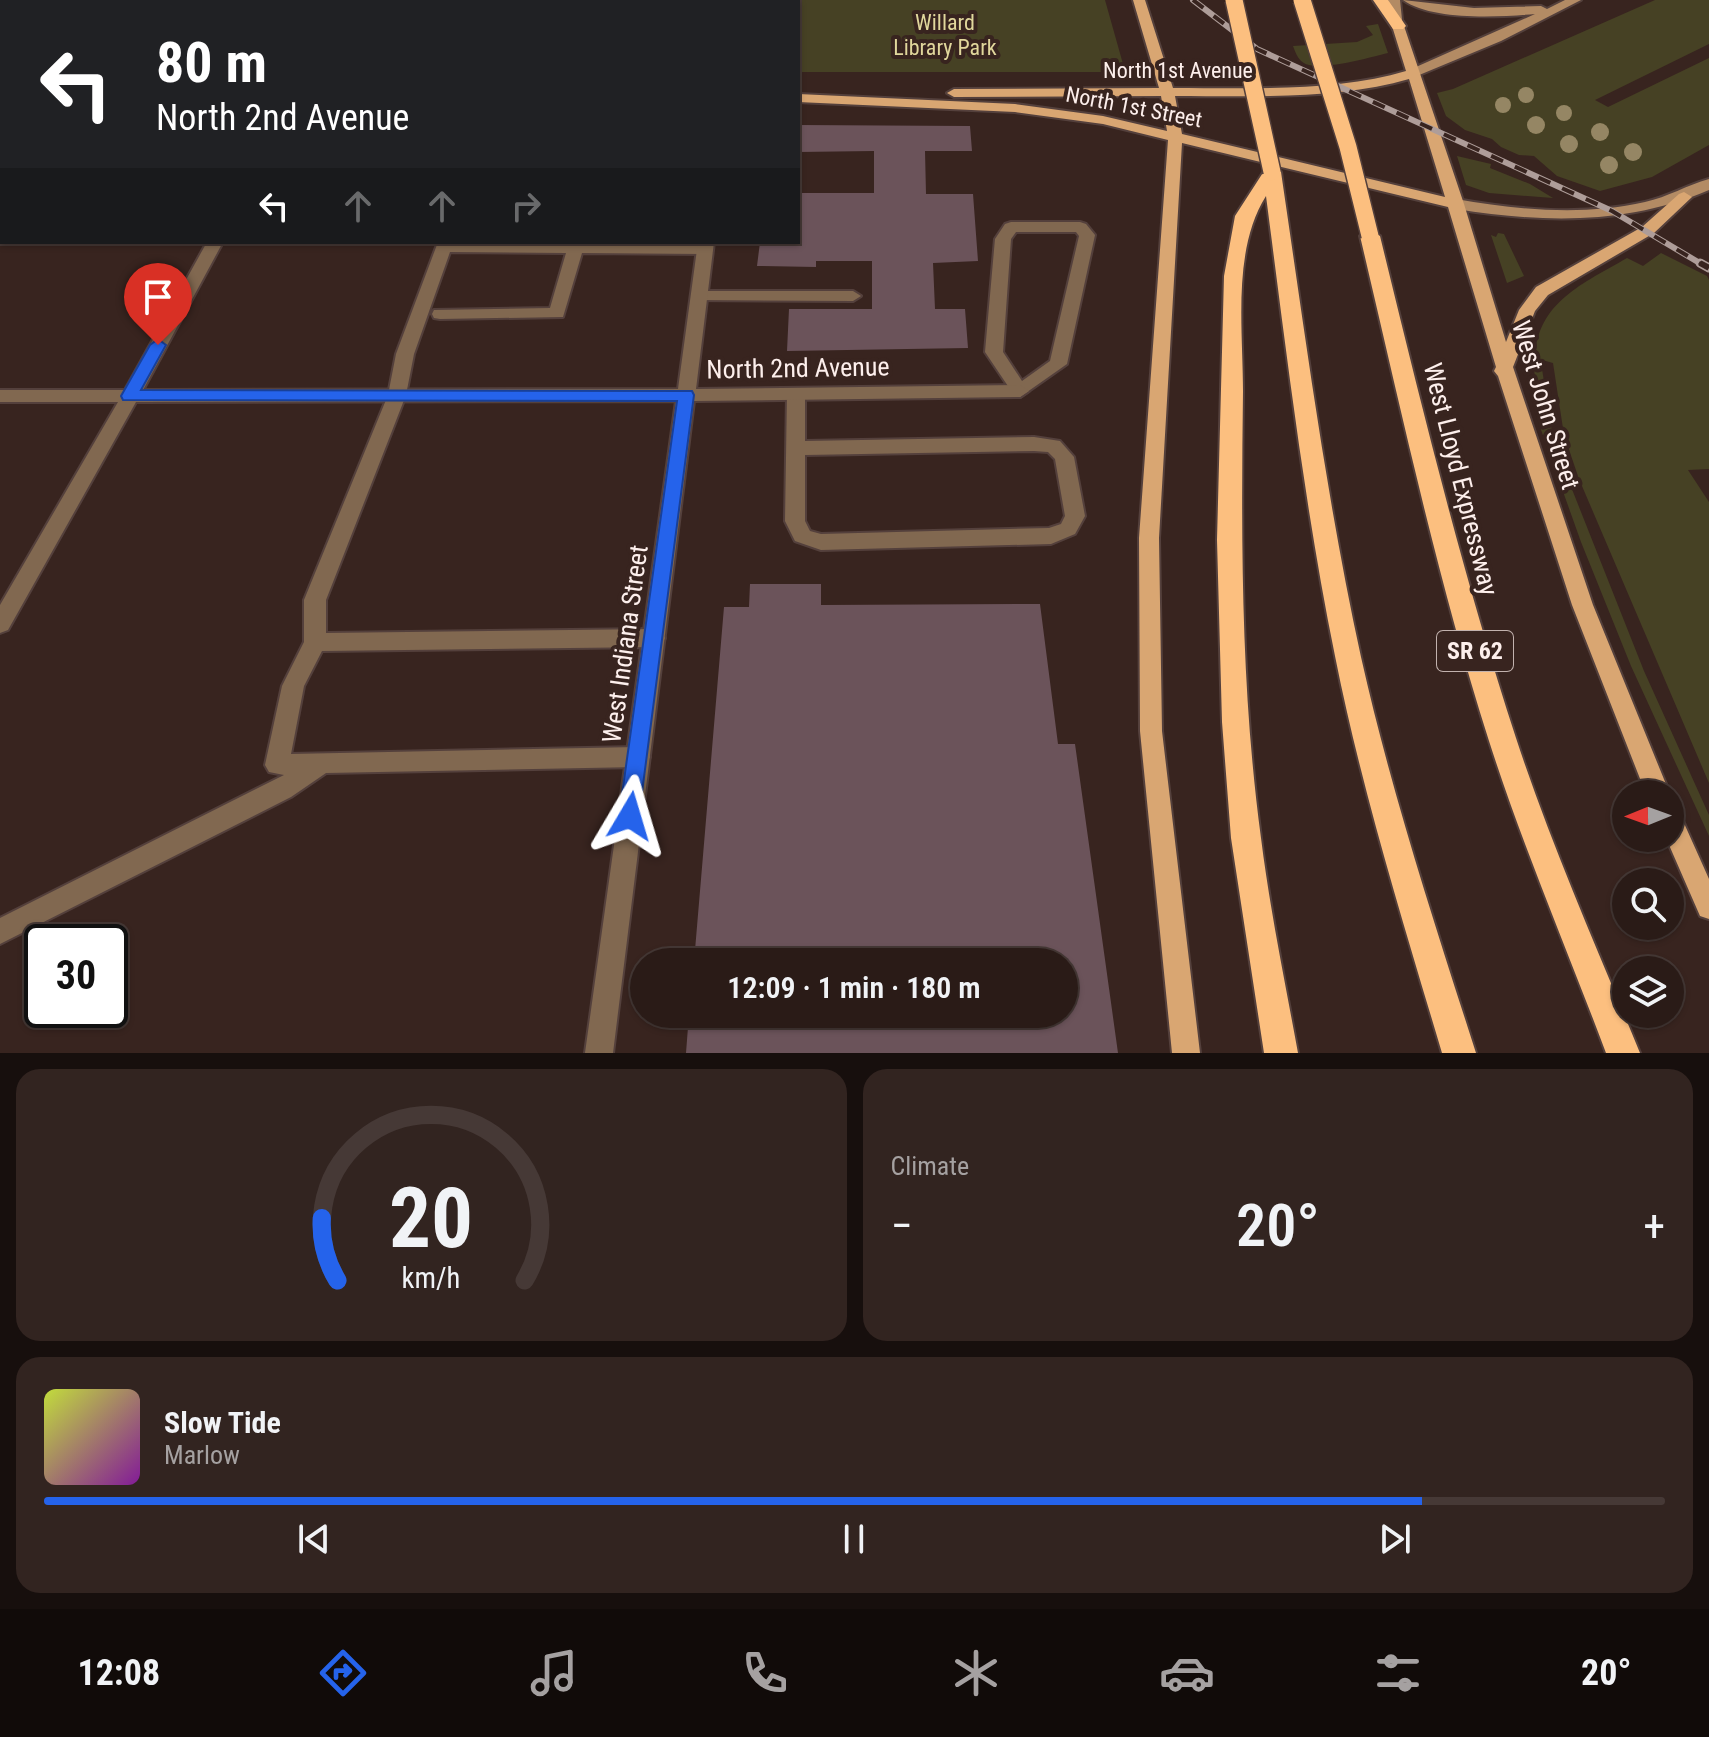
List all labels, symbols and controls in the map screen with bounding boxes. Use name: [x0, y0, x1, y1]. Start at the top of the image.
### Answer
park label: Willard Library Park: [893, 10, 997, 60]
text: 80 m: [156, 30, 267, 96]
icon: left: [24, 32, 128, 136]
street label: North 1st Avenue: [1103, 58, 1253, 83]
street label: North 1st Street: [1064, 82, 1204, 132]
text: North 2nd Avenue: [156, 97, 410, 139]
icon: left: [252, 184, 296, 228]
icon: ahead: [336, 184, 380, 228]
icon: ahead: [420, 184, 464, 228]
icon: right: [504, 184, 548, 228]
pin: [124, 263, 192, 345]
icon: arrive: [136, 275, 180, 319]
street label: West John Street: [1506, 317, 1586, 493]
street label: North 2nd Avenue: [706, 351, 890, 385]
street label: West Lloyd Expressway: [1418, 360, 1504, 599]
street label: West Indiana Street: [596, 543, 654, 745]
road number: SR 62: [1437, 631, 1513, 671]
position arrow: [588, 774, 672, 858]
north arrow: [1612, 780, 1684, 852]
map controls: [1612, 780, 1684, 1028]
button: search: [1612, 868, 1684, 940]
speed limit sign: 30: [24, 924, 128, 1028]
button: layers: [1612, 956, 1684, 1028]
text: 12:09 · 1 min · 180 m: [727, 970, 981, 1005]
text: Climate: [891, 1151, 969, 1181]
text: 20: [389, 1170, 473, 1267]
text: 20°: [1236, 1190, 1320, 1261]
text: −: [891, 1200, 913, 1252]
text: +: [1643, 1200, 1665, 1252]
text: km/h: [402, 1261, 461, 1295]
text: Slow Tide: [164, 1405, 281, 1440]
text: Marlow: [164, 1440, 240, 1470]
icon: previous: [292, 1517, 336, 1561]
icon: pause: [832, 1517, 876, 1561]
icon: next: [1373, 1517, 1417, 1561]
icon: directions: [315, 1645, 371, 1701]
icon: music: [526, 1645, 582, 1701]
icon: phone: [737, 1645, 793, 1701]
icon: climate: [948, 1645, 1004, 1701]
icon: car: [1159, 1645, 1215, 1701]
icon: filters: [1370, 1645, 1426, 1701]
text: 12:08: [77, 1652, 160, 1694]
text: 20°: [1581, 1652, 1631, 1694]

